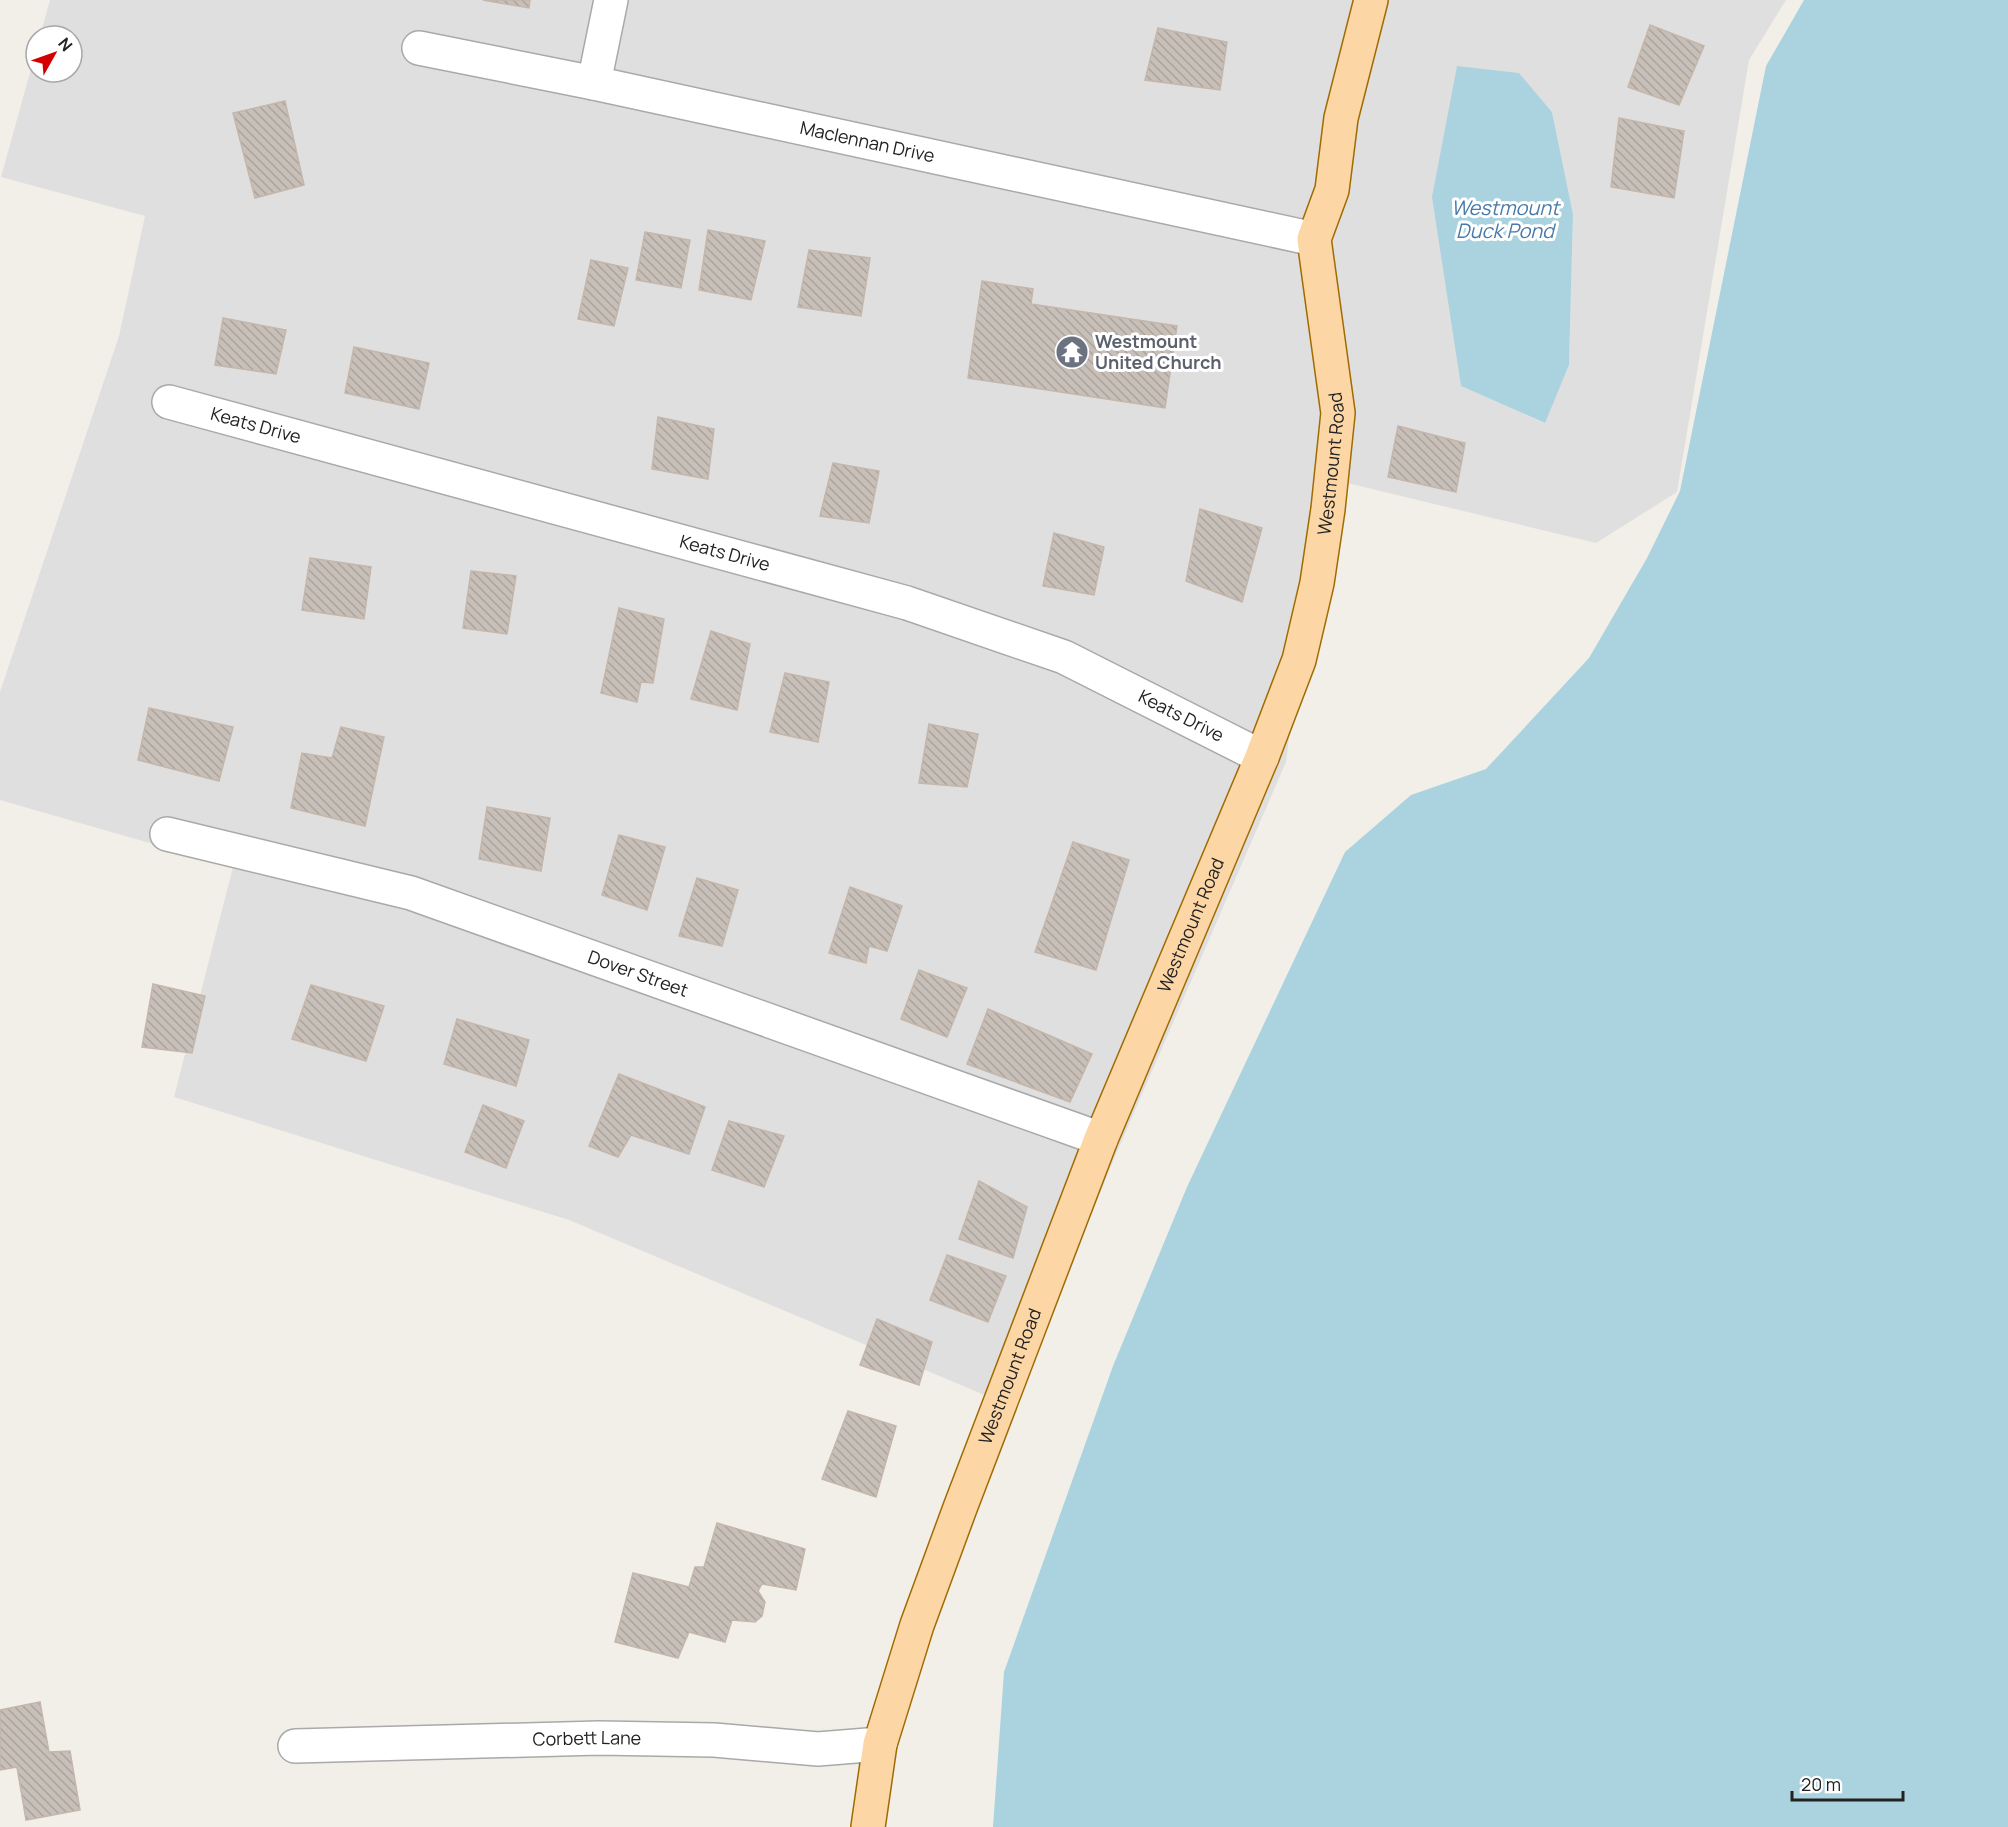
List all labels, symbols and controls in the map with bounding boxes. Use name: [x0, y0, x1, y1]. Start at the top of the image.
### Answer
north arrow: [24, 24, 84, 84]
text: N: [53, 33, 78, 56]
street label: Maclennan Drive: [798, 115, 937, 167]
water label: Westmount Duck Pond: [1451, 194, 1561, 244]
place label: Westmount United Church: [1095, 329, 1222, 374]
temple icon: Westmount United Church: [1054, 334, 1090, 370]
street label: Westmount Road: [1311, 391, 1349, 537]
street label: Keats Drive: [208, 401, 304, 448]
street label: Keats Drive: [677, 529, 773, 576]
street label: Keats Drive: [1135, 684, 1228, 747]
street label: Westmount Road: [1151, 854, 1229, 996]
street label: Dover Street: [585, 944, 692, 1002]
street label: Westmount Road: [972, 1305, 1046, 1447]
street label: Corbett Lane: [532, 1725, 641, 1751]
scale bar: [1792, 1764, 1903, 1802]
text: 20 m: [1801, 1772, 1841, 1796]

